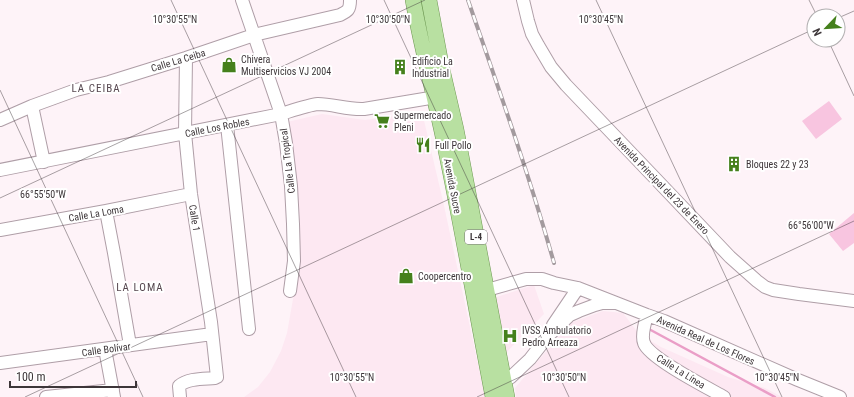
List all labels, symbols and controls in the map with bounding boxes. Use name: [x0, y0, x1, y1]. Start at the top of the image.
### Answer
north arrow: [806, 8, 846, 48]
text: 10°30'55"N: [153, 14, 197, 25]
text: 10°30'50"N: [366, 14, 410, 25]
text: 10°30'45"N: [579, 14, 623, 25]
text: N: [810, 26, 825, 38]
street label: Calle La Ceiba: [150, 47, 207, 74]
place label: Chivera Multiservicios VJ 2004: [241, 54, 331, 77]
shop icon: Chivera Multiservicios VJ 2004: [220, 56, 238, 74]
place label: Edificio La Industrial: [412, 56, 453, 79]
building icon: Edificio La Industrial: [391, 58, 409, 76]
district label: LA CEIBA: [71, 82, 121, 95]
place label: Supermercado Pleni: [394, 110, 451, 133]
supermarket icon: Supermercado Pleni: [373, 112, 391, 130]
street label: Calle Los Robles: [184, 116, 251, 139]
street label: Calle La Tropical: [278, 128, 297, 194]
street label: Avenida Principal del 23 de Enero: [612, 134, 711, 236]
restaurant icon: Full Pollo: [414, 136, 432, 154]
place label: Full Pollo: [435, 140, 472, 151]
building icon: Bloques 22 y 23: [725, 155, 743, 173]
street label: Avenida Sucre: [442, 158, 463, 215]
place label: Bloques 22 y 23: [746, 159, 809, 170]
text: 66°55'50"W: [20, 189, 66, 200]
street label: Calle La Loma: [68, 203, 125, 224]
street label: Calle 1: [187, 204, 202, 232]
text: 66°56'00"W: [788, 220, 834, 231]
road number: L-4: [465, 230, 487, 244]
shop icon: Coopercentro: [397, 267, 415, 285]
place label: Coopercentro: [418, 271, 471, 282]
district label: LA LOMA: [116, 281, 164, 294]
street label: Avenida Real de Los Flores: [655, 314, 757, 367]
place label: IVSS Ambulatorio Pedro Arreaza: [522, 325, 591, 348]
hospital icon: IVSS Ambulatorio Pedro Arreaza: [501, 327, 519, 345]
street label: Calle Bolívar: [81, 341, 131, 358]
street label: Calle La Línea: [654, 352, 707, 391]
scale bar: [10, 363, 136, 389]
text: 100 m: [16, 370, 46, 384]
text: 10°30'55"N: [330, 372, 374, 383]
text: 10°30'50"N: [542, 372, 586, 383]
text: 10°30'45"N: [755, 372, 799, 383]

